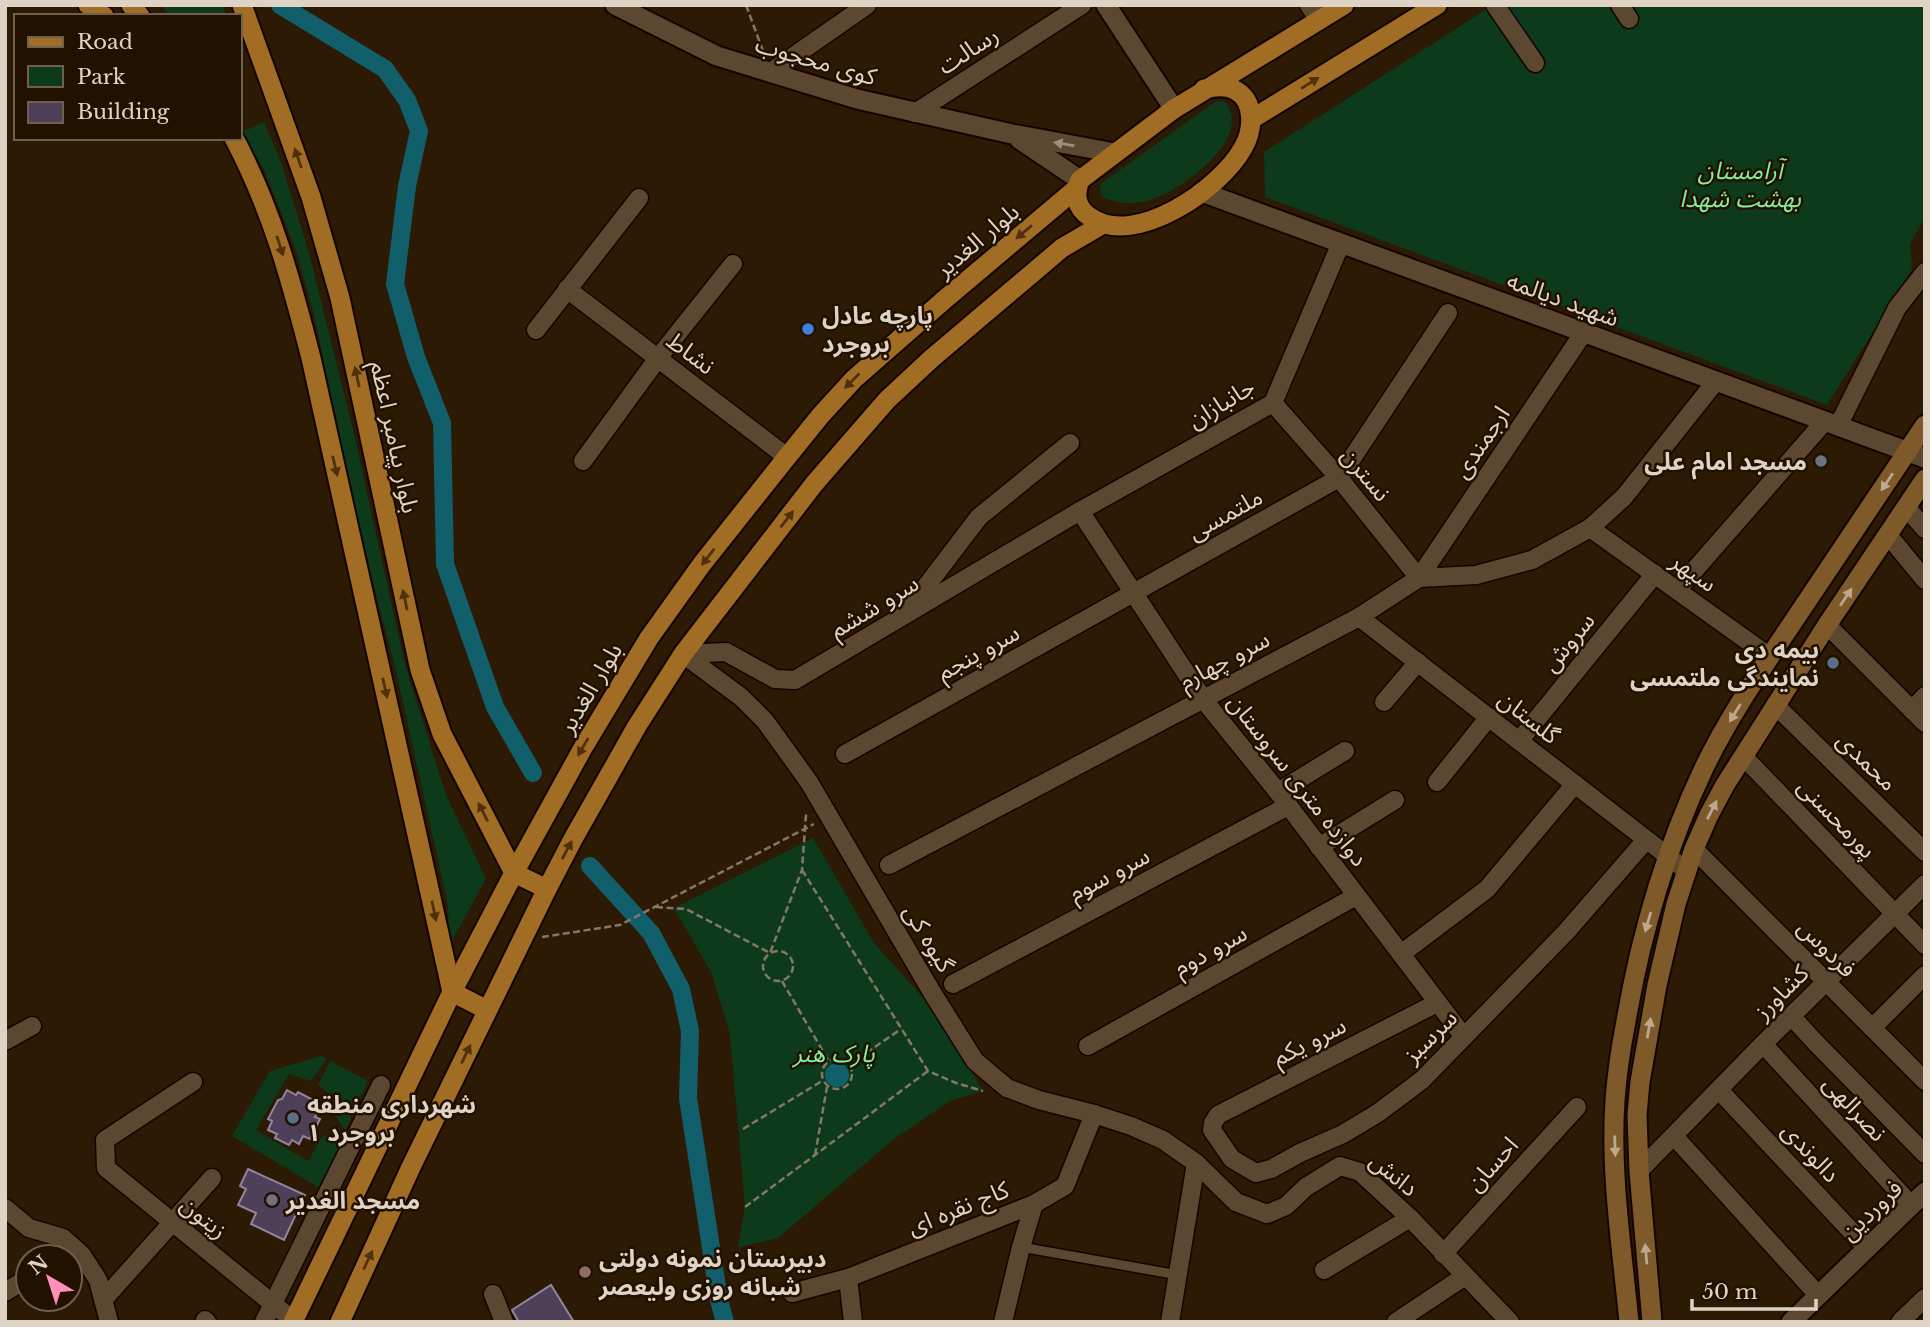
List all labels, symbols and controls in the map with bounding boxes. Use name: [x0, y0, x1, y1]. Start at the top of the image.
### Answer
legend: [14, 14, 242, 140]
street label: رسالت: [932, 20, 1004, 80]
text: Road: [77, 29, 133, 55]
street label: کوی محجوب: [752, 29, 881, 91]
text: Park: [77, 64, 126, 90]
one-way arrow: [1300, 77, 1319, 90]
text: Building: [77, 99, 170, 125]
one-way arrow: [1052, 138, 1074, 149]
one-way arrow: [292, 147, 303, 168]
park label: آرامستان بهشت شهدا: [1679, 156, 1801, 213]
street label: بلوار الغدیر: [928, 197, 1025, 284]
one-way arrow: [1016, 224, 1033, 239]
one-way arrow: [275, 235, 286, 256]
street label: شهید دیالمه: [1503, 265, 1623, 333]
place label: پارچه عادل بروجرد: [822, 301, 933, 358]
marker: پارچه عادل بروجرد: [800, 321, 816, 337]
street label: نشاط: [661, 326, 721, 380]
street label: بلوار پیامبر اعظم: [362, 358, 425, 516]
one-way arrow: [351, 366, 362, 388]
one-way arrow: [845, 372, 861, 389]
street label: جانبازان: [1182, 372, 1260, 434]
street label: ارجمندی: [1446, 400, 1516, 484]
street label: نسترن: [1335, 441, 1397, 507]
place label: مسجد امام علی: [1644, 447, 1807, 480]
marker: مسجد امام علی: [1813, 453, 1829, 469]
one-way arrow: [330, 455, 341, 477]
one-way arrow: [1880, 473, 1894, 491]
street label: ملتمسی: [1183, 482, 1267, 546]
one-way arrow: [780, 510, 795, 528]
street label: سپهر: [1664, 545, 1723, 599]
one-way arrow: [701, 547, 716, 565]
street label: سرو ششم: [824, 568, 925, 646]
one-way arrow: [1839, 588, 1853, 606]
one-way arrow: [400, 589, 411, 611]
street label: سروش: [1535, 606, 1601, 678]
street label: سرو پنجم: [932, 617, 1026, 689]
street label: سرو چهارم: [1174, 624, 1276, 700]
place label: بیمه دی نمایندگی ملتمسی: [1630, 635, 1819, 692]
street label: بلوار الغدیر: [551, 638, 628, 739]
marker: بیمه دی نمایندگی ملتمسی: [1825, 655, 1841, 671]
one-way arrow: [380, 677, 391, 699]
street label: گلستان: [1493, 684, 1566, 751]
street label: دوازده متری سروستان: [1222, 688, 1374, 872]
one-way arrow: [1729, 703, 1742, 722]
street label: محمدی: [1831, 725, 1903, 797]
one-way arrow: [577, 737, 589, 756]
street label: پورمحسنی: [1791, 772, 1882, 865]
one-way arrow: [1706, 800, 1717, 820]
one-way arrow: [477, 802, 488, 822]
one-way arrow: [561, 841, 573, 860]
street label: سرو سوم: [1063, 841, 1156, 911]
street label: گیوه کی: [897, 899, 961, 978]
one-way arrow: [428, 900, 439, 922]
one-way arrow: [1643, 912, 1653, 933]
street label: فردوس: [1792, 913, 1862, 983]
street label: سرو دوم: [1168, 918, 1254, 986]
street label: کشاورز: [1747, 958, 1815, 1026]
street label: سرسبز: [1396, 1003, 1463, 1070]
street label: سرو یکم: [1267, 1010, 1352, 1074]
one-way arrow: [1644, 1016, 1655, 1038]
park label: پارک هنر: [791, 1039, 875, 1070]
one-way arrow: [460, 1044, 472, 1064]
street label: نصرالهی: [1817, 1069, 1893, 1147]
place label: شهرداری منطقه ۱ بروجرد: [307, 1090, 476, 1147]
marker: شهرداری منطقه ۱ بروجرد: [285, 1110, 301, 1126]
street label: دالوندی: [1776, 1116, 1846, 1188]
street label: احسان: [1460, 1131, 1524, 1197]
one-way arrow: [1609, 1135, 1620, 1157]
street label: دانش: [1364, 1146, 1424, 1202]
street label: فروردین: [1834, 1173, 1908, 1247]
street label: کاج نقره ای: [903, 1174, 1015, 1244]
place label: مسجد الغدیر: [285, 1186, 420, 1215]
street label: زیتون: [175, 1189, 233, 1245]
marker: مسجد الغدیر: [264, 1192, 280, 1208]
north arrow: [14, 1243, 84, 1313]
one-way arrow: [1640, 1243, 1651, 1265]
place label: دبیرستان نمونه دولتی شبانه روزی ولیعصر: [598, 1244, 826, 1301]
one-way arrow: [362, 1250, 374, 1270]
text: N: [24, 1251, 53, 1280]
marker: دبیرستان نمونه دولتی شبانه روزی ولیعصر: [577, 1264, 593, 1280]
scale bar: [1692, 1268, 1816, 1312]
text: 50 m: [1702, 1279, 1758, 1305]

